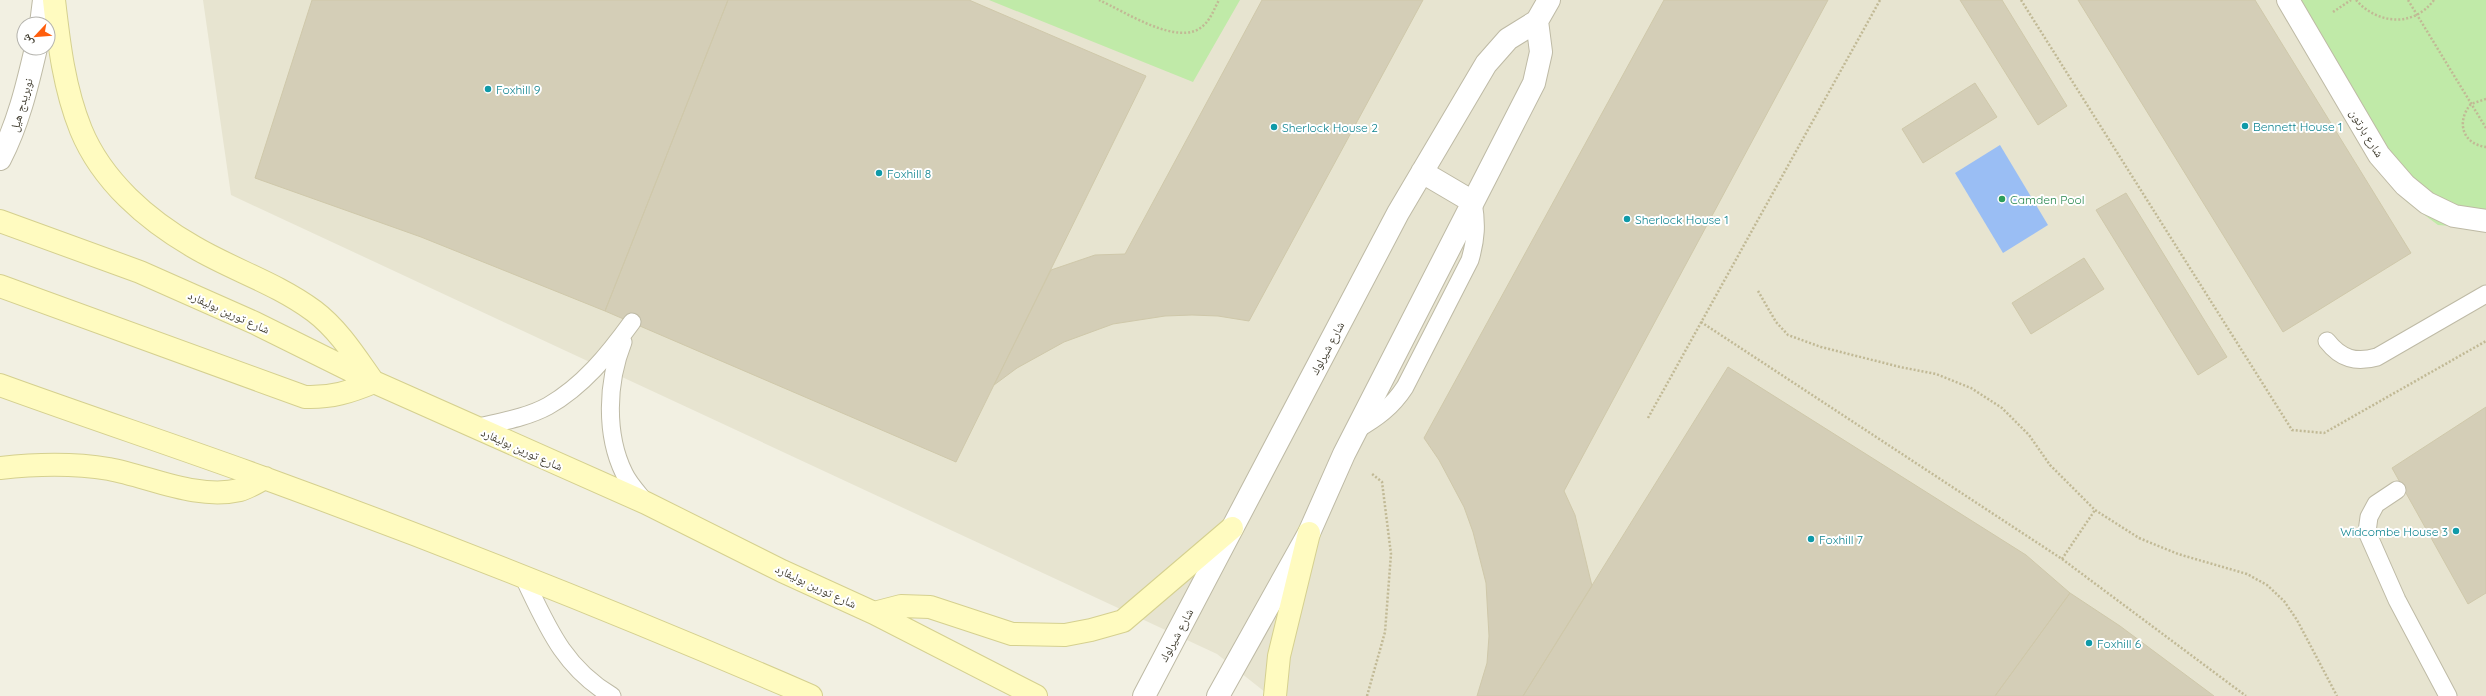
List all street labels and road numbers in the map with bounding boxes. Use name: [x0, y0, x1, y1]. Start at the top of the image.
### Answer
street label: نوبريدج هيل: [6, 76, 36, 134]
street label: شارع بارتون: [2346, 106, 2387, 161]
street label: شارع تورين بوليفارد: [185, 287, 272, 338]
street label: شارع شيرلوك: [1307, 319, 1348, 378]
street label: شارع تورين بوليفارد: [478, 424, 565, 475]
street label: شارع تورين بوليفارد: [773, 561, 859, 612]
street label: شارع شيرلوك: [1156, 606, 1197, 665]

